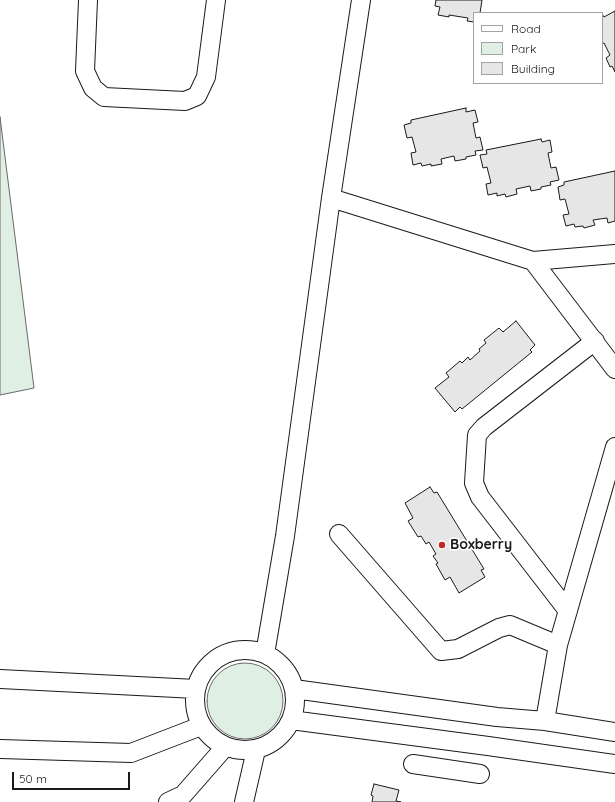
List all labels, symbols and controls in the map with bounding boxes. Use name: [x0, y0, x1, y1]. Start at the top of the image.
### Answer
legend: [473, 12, 603, 84]
text: Road: [511, 21, 541, 36]
text: Park: [511, 41, 536, 56]
text: Building: [511, 61, 555, 76]
place label: Boxberry: [450, 537, 512, 553]
marker: Boxberry: [437, 540, 447, 550]
scale bar: [14, 764, 132, 790]
text: 50 m: [19, 771, 47, 786]

